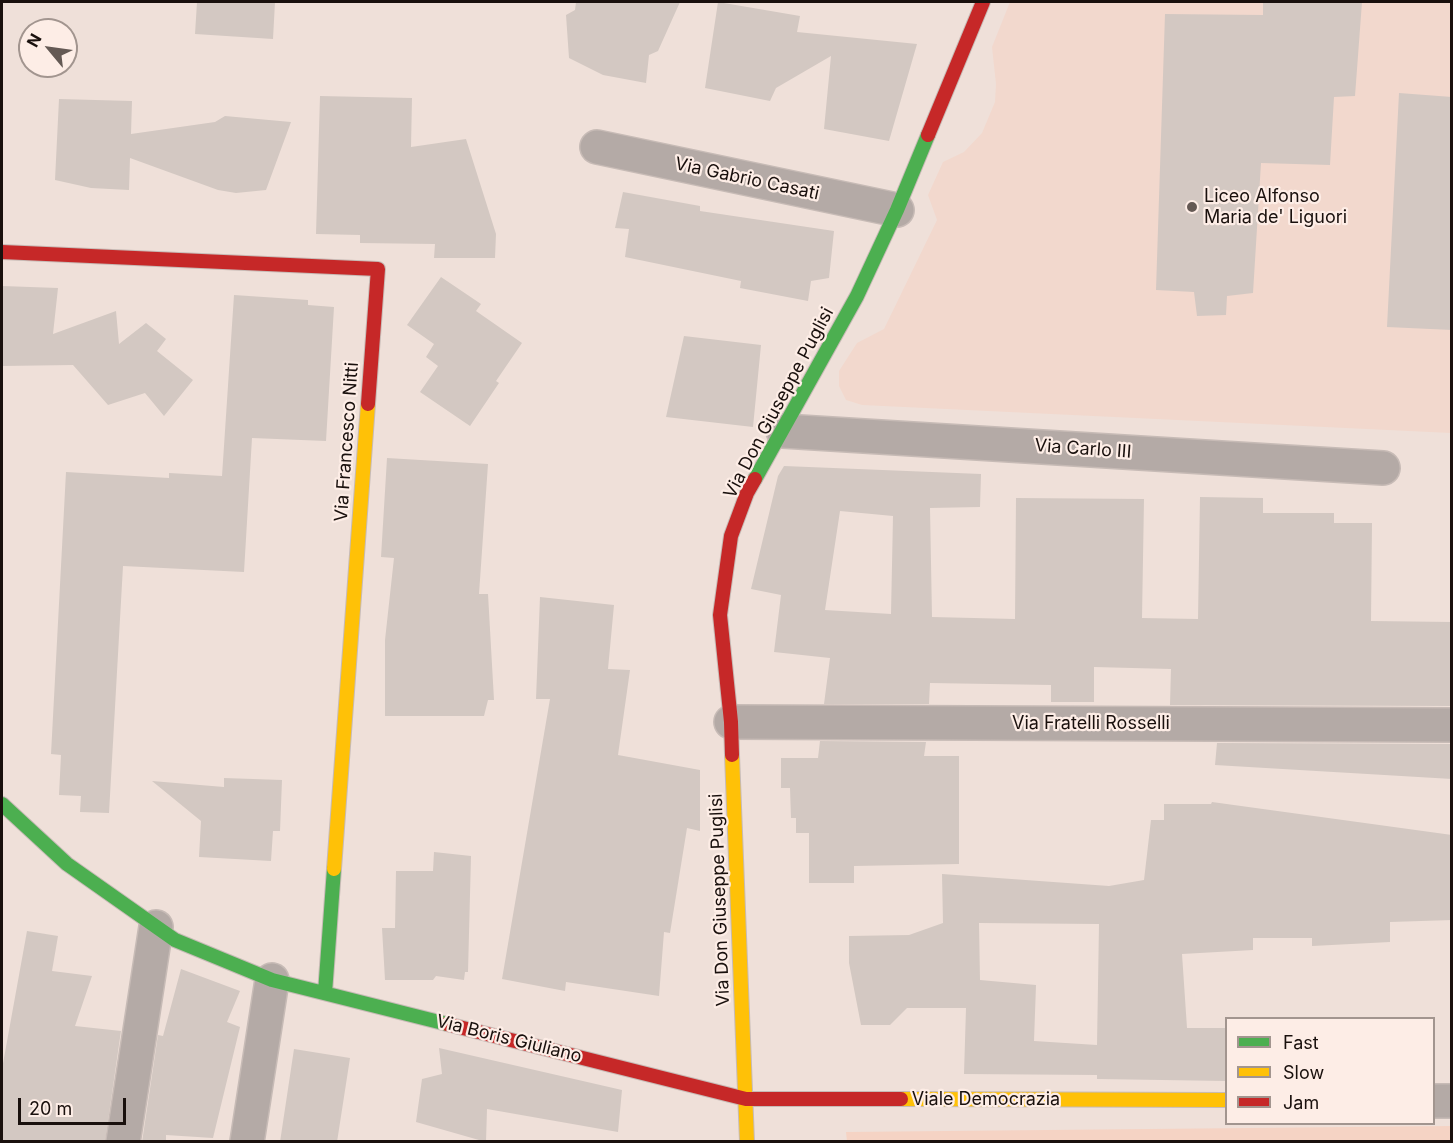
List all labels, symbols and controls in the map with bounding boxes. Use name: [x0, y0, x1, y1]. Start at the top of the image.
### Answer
north arrow: [18, 18, 78, 78]
text: N: [22, 30, 46, 50]
street label: Via Gabrio Casati: [673, 153, 821, 205]
place label: Liceo Alfonso Maria de' Liguori: [1204, 186, 1347, 228]
marker: Liceo Alfonso Maria de' Liguori: [1185, 200, 1199, 214]
street label: Via Don Giuseppe Puglisi: [719, 304, 839, 502]
street label: Via Francesco Nitti: [331, 362, 363, 522]
street label: Via Carlo III: [1034, 435, 1132, 463]
street label: Via Fratelli Rosselli: [1012, 713, 1170, 735]
street label: Via Don Giuseppe Puglisi: [705, 793, 735, 1007]
street label: Via Boris Giuliano: [434, 1010, 584, 1068]
legend: [1225, 1017, 1435, 1125]
text: Fast: [1283, 1032, 1319, 1053]
text: Slow: [1283, 1062, 1324, 1083]
scale bar: [21, 1086, 129, 1124]
street label: Viale Democrazia: [912, 1089, 1060, 1111]
text: Jam: [1283, 1092, 1319, 1113]
text: 20 m: [29, 1098, 72, 1119]

